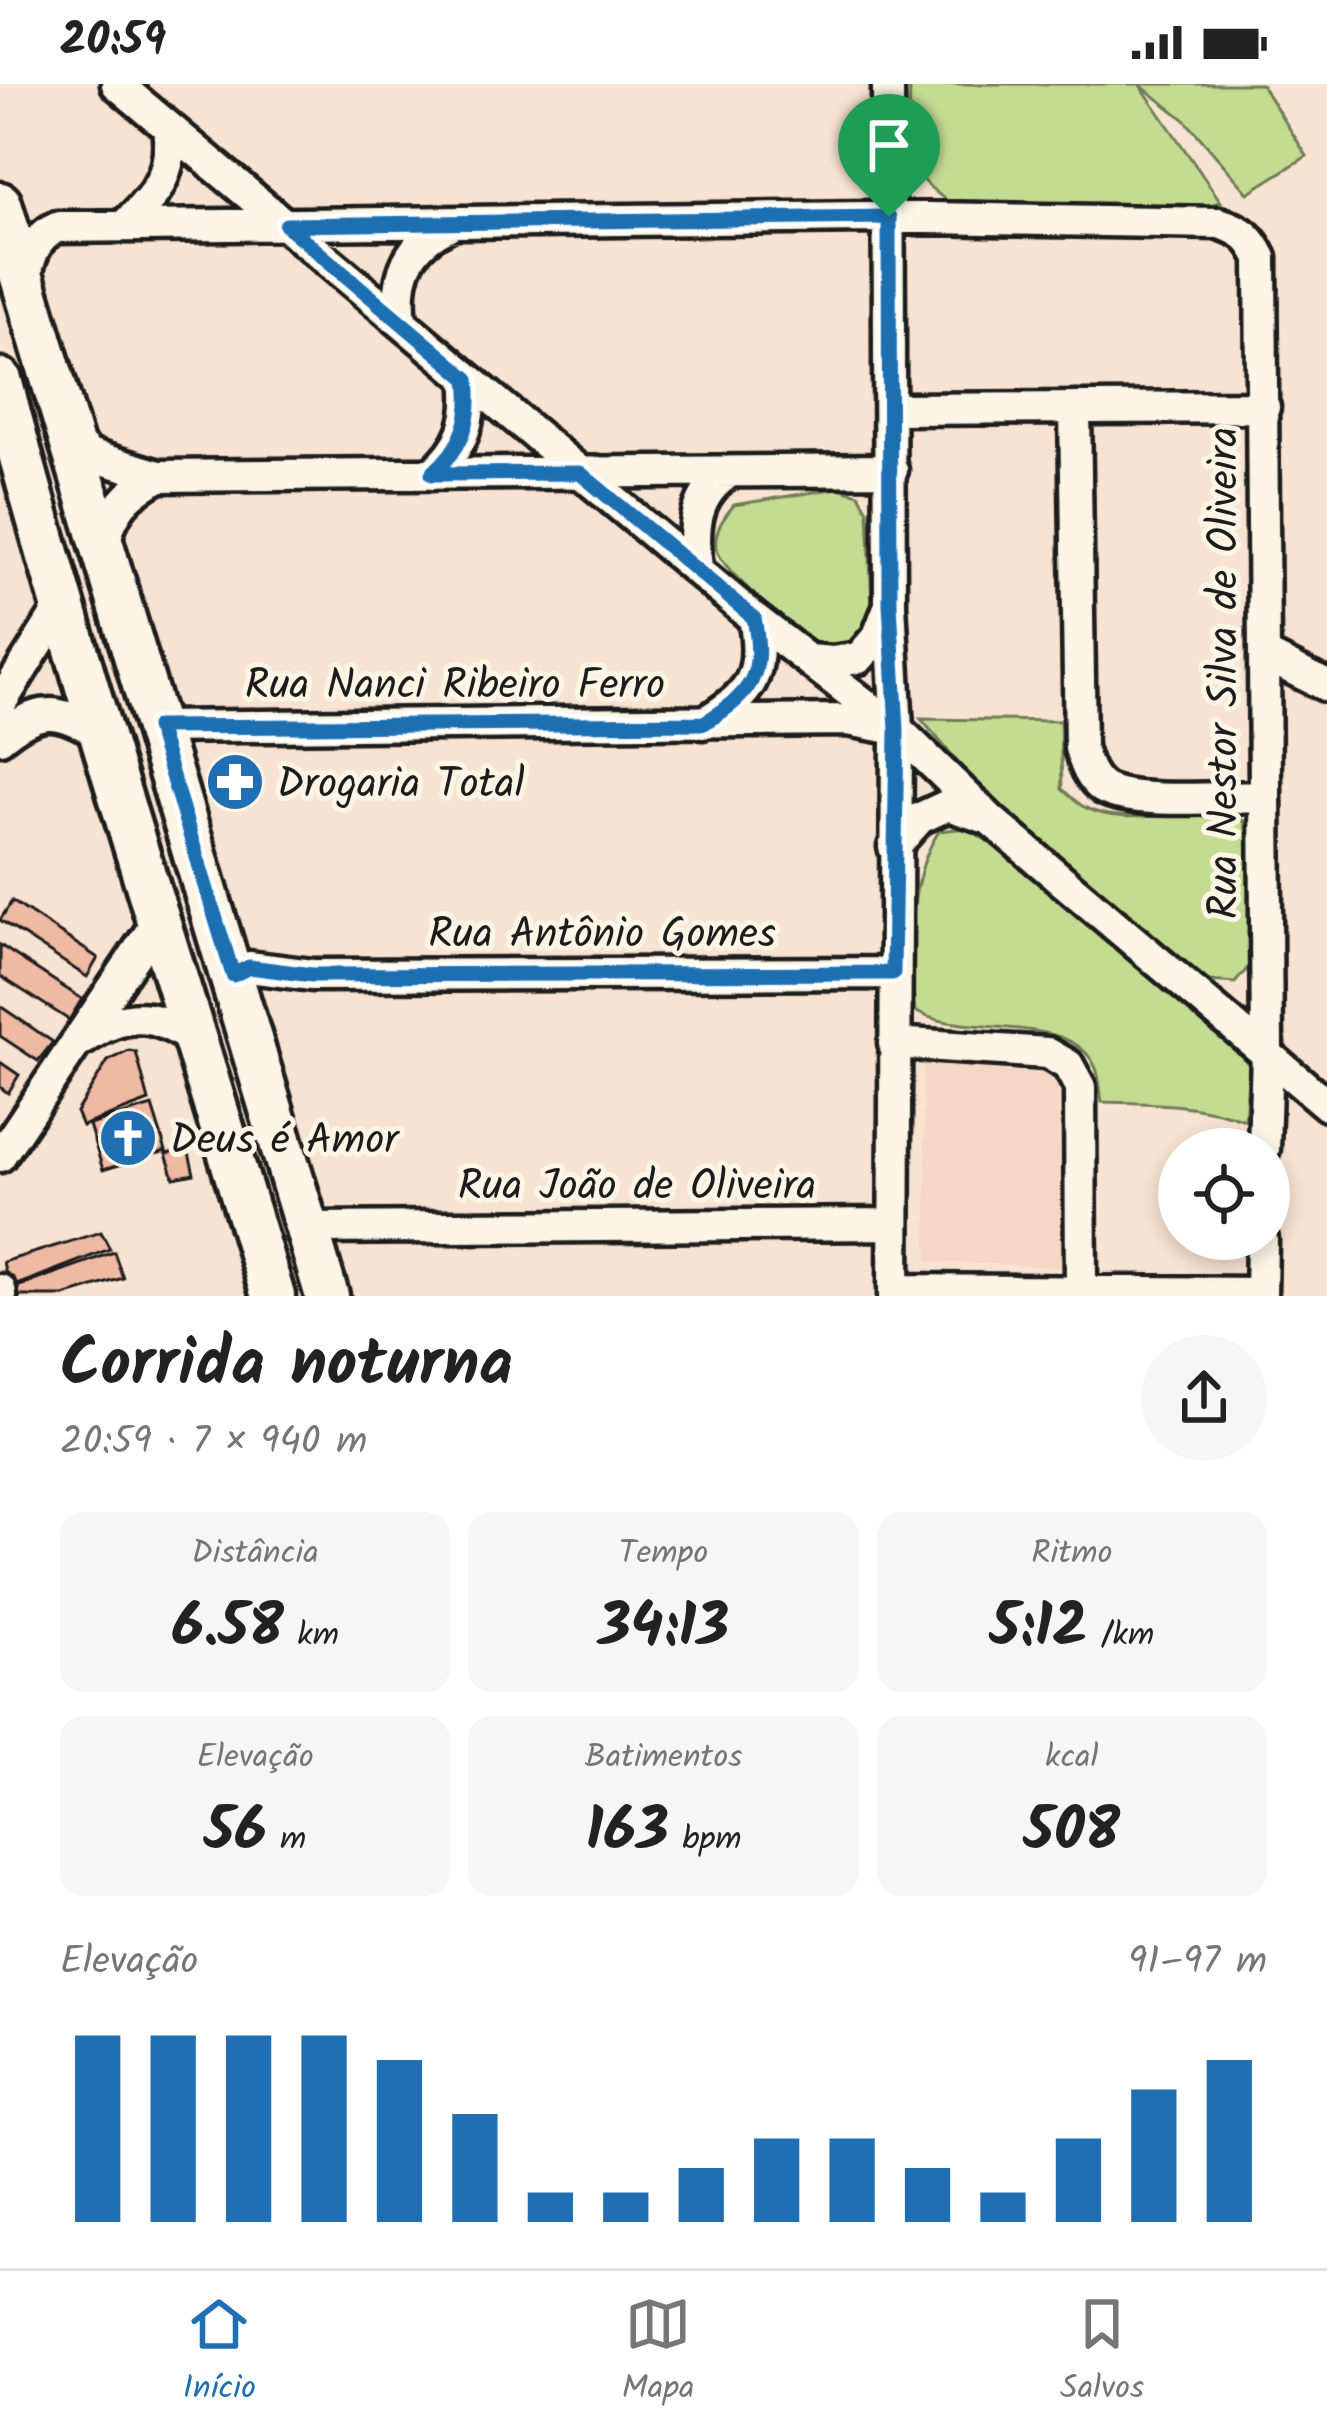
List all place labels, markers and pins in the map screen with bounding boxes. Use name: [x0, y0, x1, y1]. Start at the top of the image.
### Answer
pin: [838, 94, 940, 217]
pharmacy icon: Drogaria Total: [204, 751, 266, 813]
place label: Drogaria Total: [277, 752, 525, 819]
church icon: Deus é Amor: [97, 1107, 159, 1169]
place label: Deus é Amor: [170, 1108, 400, 1175]

